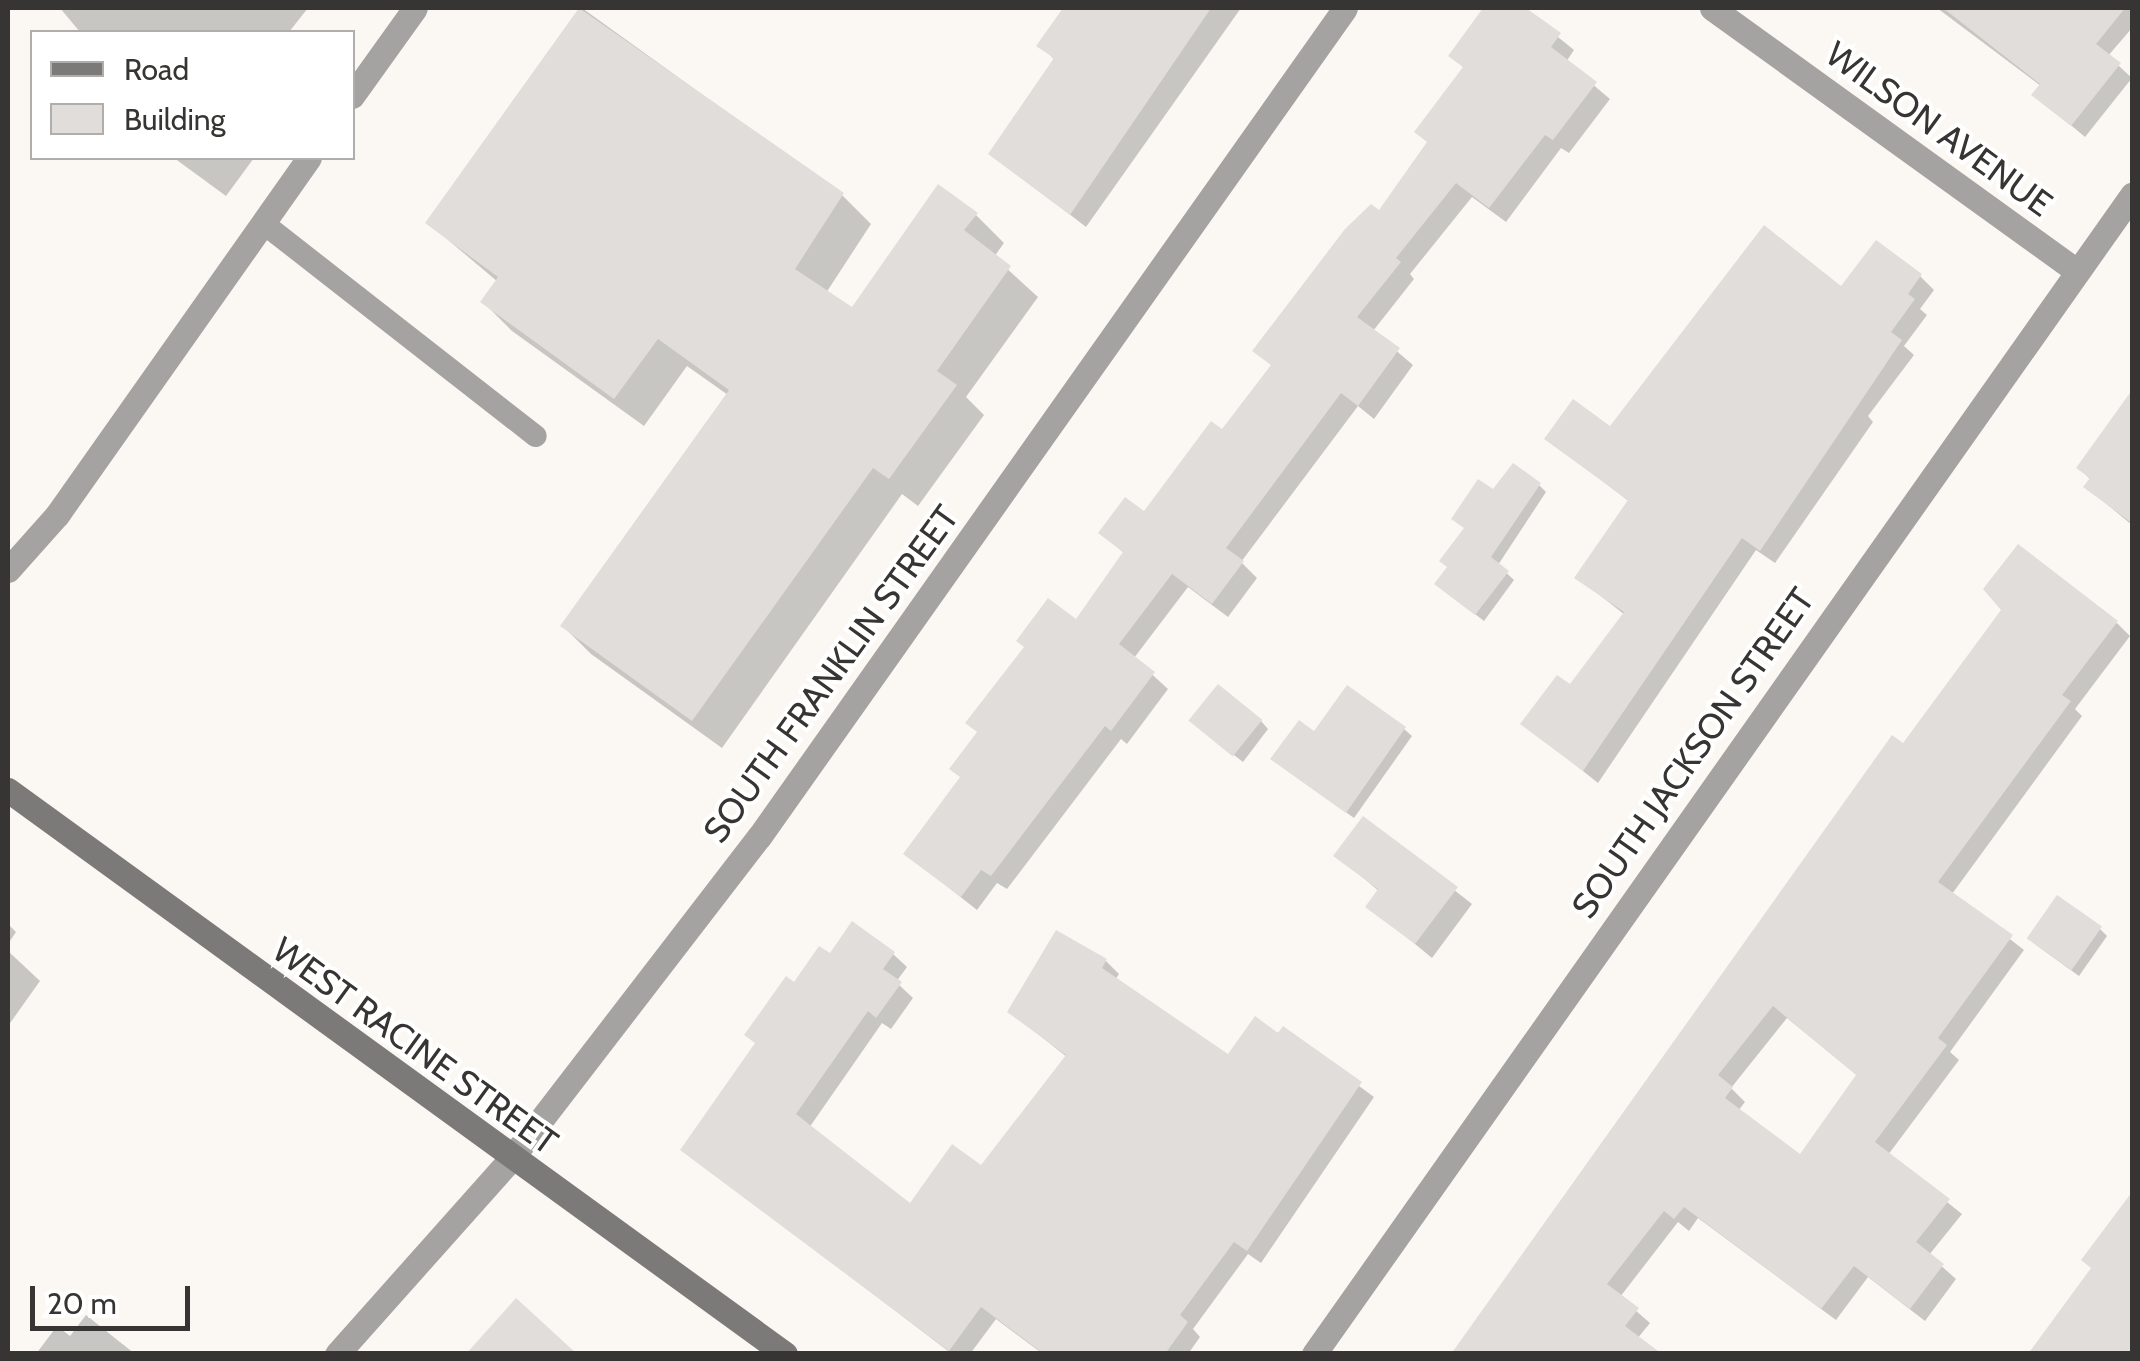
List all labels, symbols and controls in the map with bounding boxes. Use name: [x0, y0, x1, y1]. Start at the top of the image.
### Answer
legend: [30, 30, 355, 160]
street label: WILSON AVENUE: [1818, 33, 2060, 225]
text: Road: [124, 51, 189, 88]
text: Building: [124, 101, 226, 138]
street label: SOUTH FRANKLIN STREET: [695, 497, 967, 851]
street label: SOUTH JACKSON STREET: [1563, 580, 1823, 926]
street label: WEST RACINE STREET: [264, 929, 566, 1163]
scale bar: [35, 1266, 195, 1328]
text: 20 m: [47, 1285, 117, 1322]

